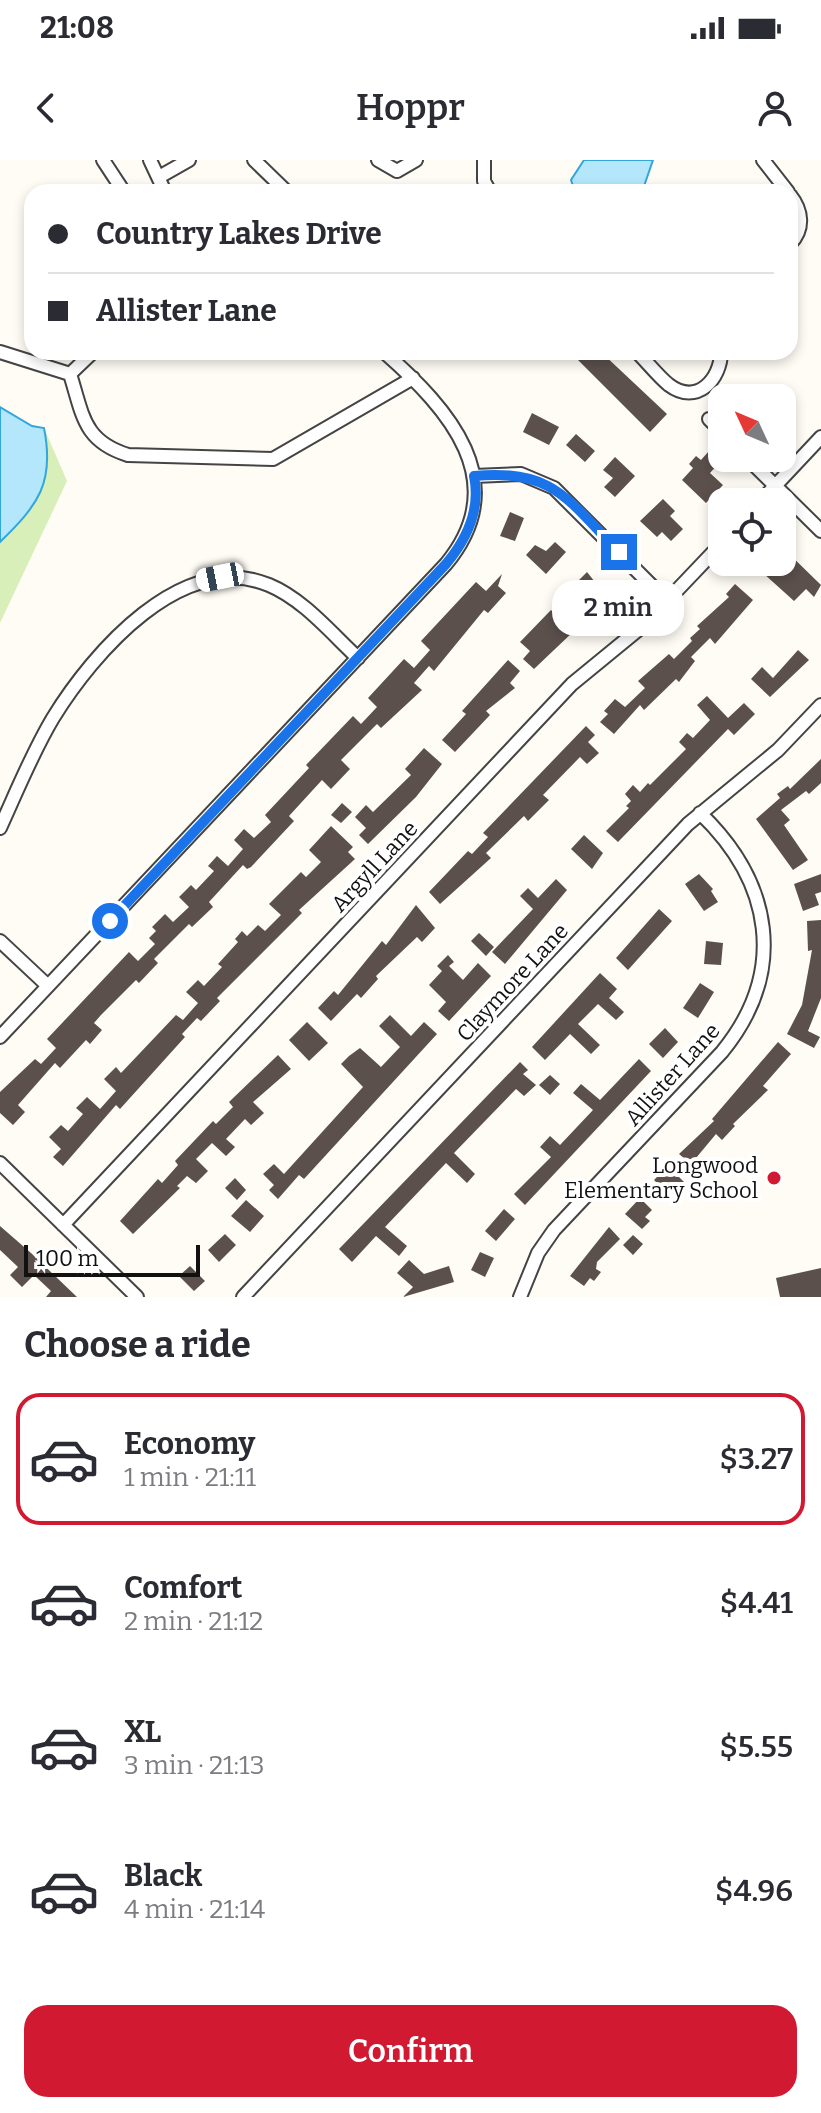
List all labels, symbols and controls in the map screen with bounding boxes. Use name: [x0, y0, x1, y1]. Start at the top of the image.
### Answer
text: 21:08: [40, 10, 114, 46]
icon: back: [24, 86, 68, 130]
text: Hoppr: [356, 86, 465, 130]
icon: person: [753, 86, 797, 130]
text: Country Lakes Drive: [96, 216, 382, 252]
text: Allister Lane: [96, 293, 277, 329]
north arrow: [708, 384, 796, 472]
map controls: [708, 384, 796, 576]
button: locate: [708, 488, 796, 576]
route end: [601, 534, 637, 570]
car: [194, 561, 246, 593]
callout: 2 min: [553, 580, 685, 636]
text: 2 min: [584, 592, 652, 623]
street label: Argyll Lane: [325, 815, 423, 918]
route start: [92, 903, 128, 939]
street label: Claymore Lane: [451, 918, 574, 1047]
street label: Allister Lane: [619, 1017, 725, 1131]
place label: Longwood Elementary School: [564, 1152, 758, 1204]
marker: Longwood Elementary School: [765, 1169, 783, 1187]
scale bar: [24, 1241, 200, 1277]
text: 100 m: [36, 1245, 99, 1272]
text: Choose a ride: [24, 1323, 251, 1367]
icon: car: [28, 1423, 100, 1495]
text: Economy: [124, 1426, 255, 1462]
text: $3.27: [720, 1441, 793, 1477]
text: 1 min · 21:11: [124, 1462, 256, 1493]
icon: car: [28, 1567, 100, 1639]
text: Comfort: [124, 1570, 242, 1606]
text: $4.41: [720, 1585, 793, 1621]
text: 2 min · 21:12: [124, 1606, 263, 1637]
icon: car: [28, 1711, 100, 1783]
text: XL: [124, 1714, 161, 1750]
text: $5.55: [719, 1729, 793, 1765]
text: 3 min · 21:13: [124, 1750, 264, 1781]
icon: car: [28, 1855, 100, 1927]
text: Black: [124, 1858, 202, 1894]
text: $4.96: [715, 1873, 793, 1909]
text: 4 min · 21:14: [124, 1894, 265, 1925]
button: Confirm: [24, 2005, 797, 2097]

